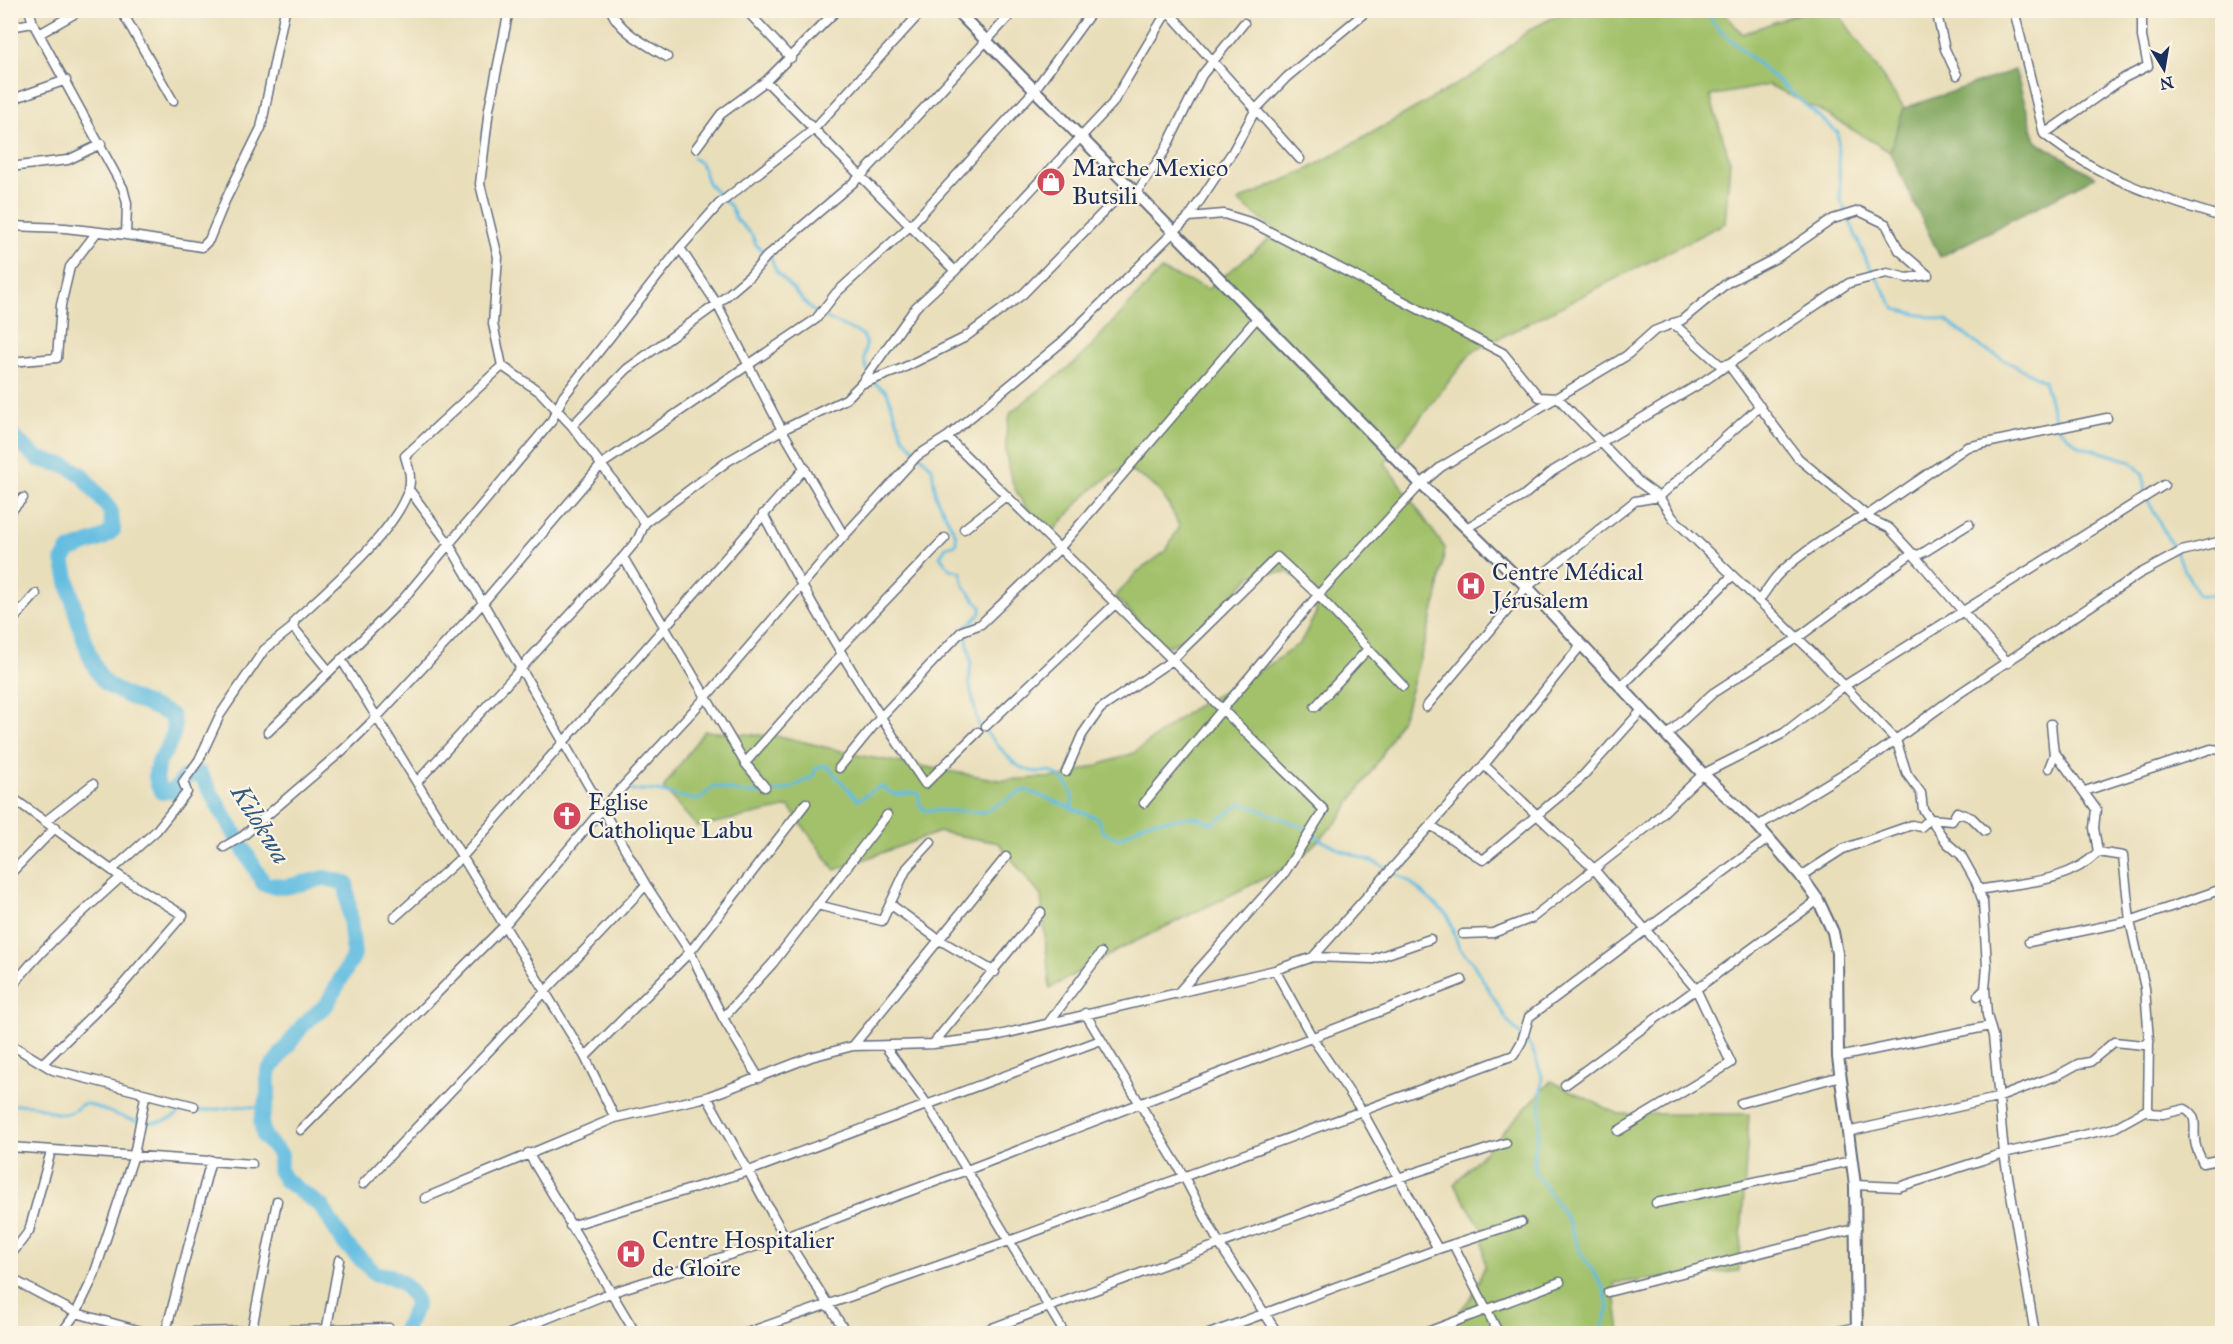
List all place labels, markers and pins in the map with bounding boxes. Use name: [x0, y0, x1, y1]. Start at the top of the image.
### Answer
place label: Marche Mexico Butsili: [1072, 153, 1228, 211]
shop icon: Marche Mexico Butsili: [1035, 166, 1067, 198]
place label: Centre Médical Jérusalem: [1489, 557, 1644, 615]
hospital icon: Centre Médical Jérusalem: [1455, 570, 1487, 602]
place label: Eglise Catholique Labu: [588, 787, 753, 845]
church icon: Eglise Catholique Labu: [551, 800, 583, 832]
place label: Centre Hospitalier de Gloire: [652, 1225, 834, 1283]
hospital icon: Centre Hospitalier de Gloire: [615, 1238, 647, 1270]

